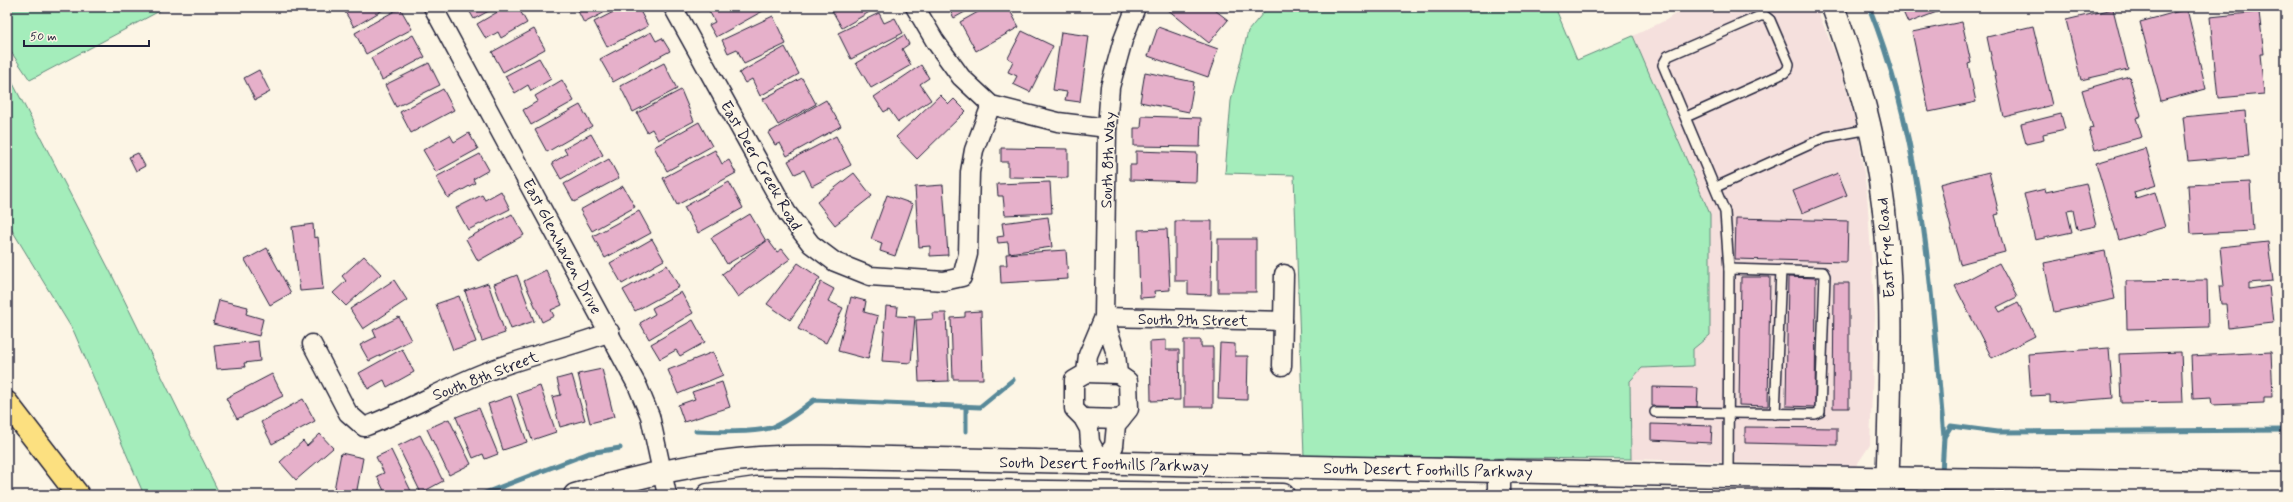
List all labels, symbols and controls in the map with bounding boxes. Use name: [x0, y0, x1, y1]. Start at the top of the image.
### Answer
scale bar: [24, 22, 149, 48]
text: 50 m: [30, 29, 57, 45]
street label: East Deer Creek Road: [715, 97, 806, 234]
street label: South 8th Way: [1096, 111, 1121, 209]
street label: East Glenhaven Drive: [517, 175, 606, 318]
street label: East Frye Road: [1873, 197, 1900, 299]
street label: South 9th Street: [1138, 309, 1249, 332]
street label: South 8th Street: [430, 346, 542, 406]
street label: South Desert Foothills Parkway: [999, 452, 1209, 477]
street label: South Desert Foothills Parkway: [1323, 458, 1533, 483]

